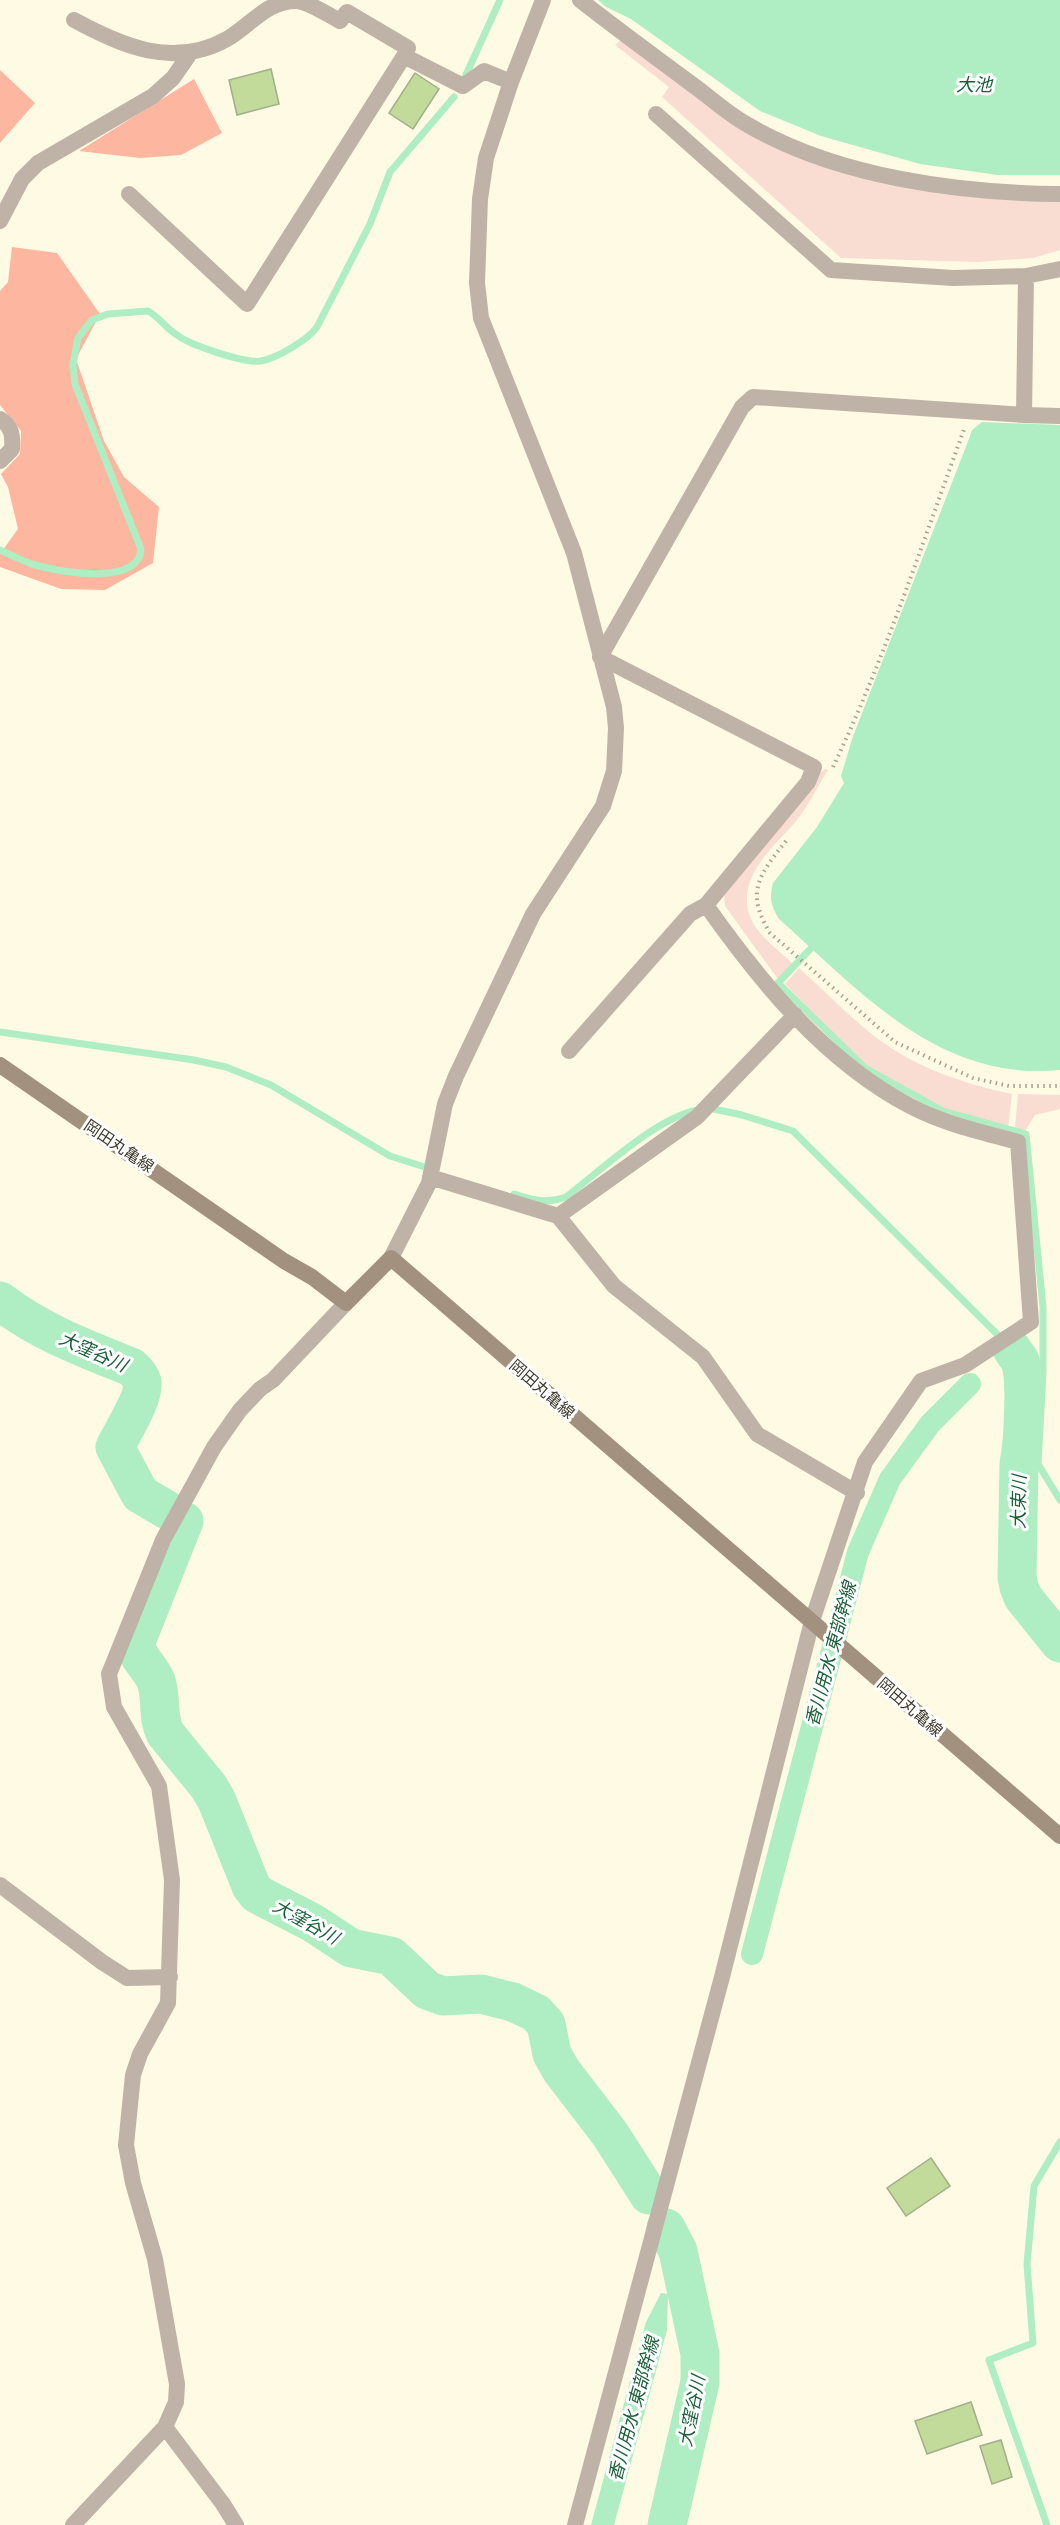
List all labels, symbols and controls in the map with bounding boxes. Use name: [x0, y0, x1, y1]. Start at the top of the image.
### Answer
water label: 大池: [956, 74, 994, 96]
street label: 岡田丸亀線: [81, 1116, 157, 1176]
water label: 大窪谷川: [56, 1327, 132, 1378]
street label: 岡田丸亀線: [506, 1356, 578, 1422]
water label: 大束川: [1008, 1473, 1031, 1529]
water label: 香川用水 東部幹線: [801, 1577, 861, 1729]
street label: 岡田丸亀線: [874, 1674, 946, 1740]
water label: 大窪谷川: [269, 1895, 345, 1950]
water label: 香川用水 東部幹線: [604, 2332, 664, 2484]
water label: 大窪谷川: [674, 2372, 710, 2448]

